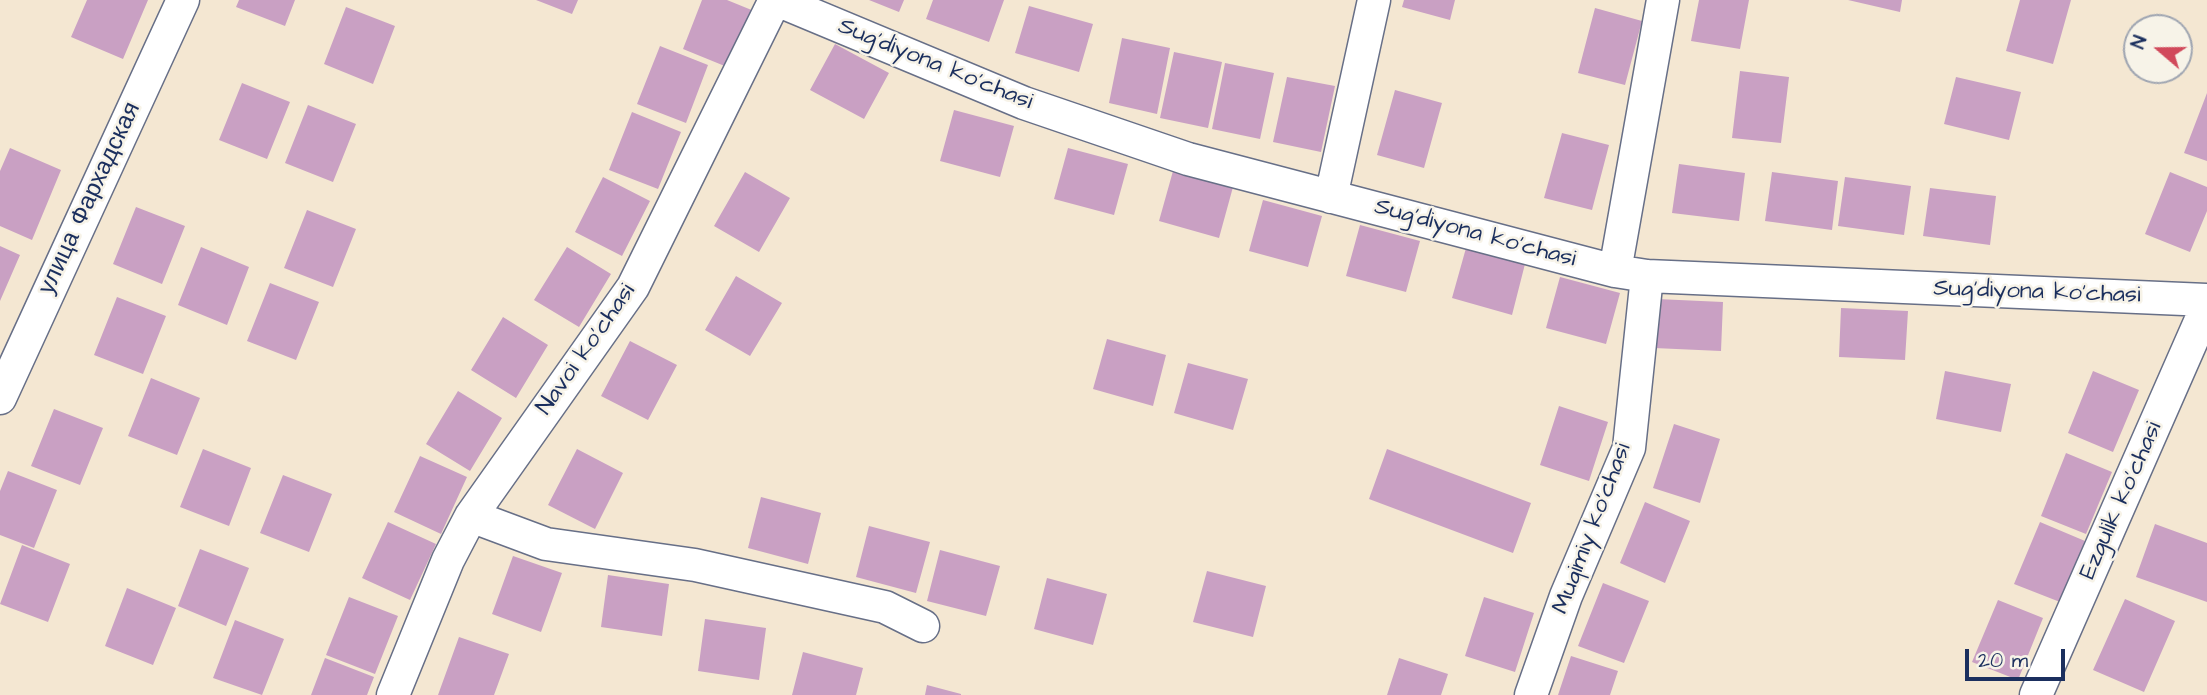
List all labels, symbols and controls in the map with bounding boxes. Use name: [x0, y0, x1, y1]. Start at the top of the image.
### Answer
street label: Sug'diyona ko'chasi: [833, 13, 1037, 117]
north arrow: [2123, 14, 2193, 84]
text: N: [2125, 32, 2154, 53]
street label: улица Фархадская: [34, 98, 148, 300]
street label: Sug'diyona ko'chasi: [1371, 193, 1579, 275]
street label: Sug'diyona ko'chasi: [1933, 275, 2141, 311]
street label: Navoi ko'chasi: [531, 279, 643, 421]
street label: Ezgulik ko'chasi: [2074, 418, 2170, 584]
street label: Muqimiy ko'chasi: [1547, 440, 1639, 618]
scale bar: [1969, 636, 2069, 680]
text: 20 m: [1978, 646, 2028, 675]

